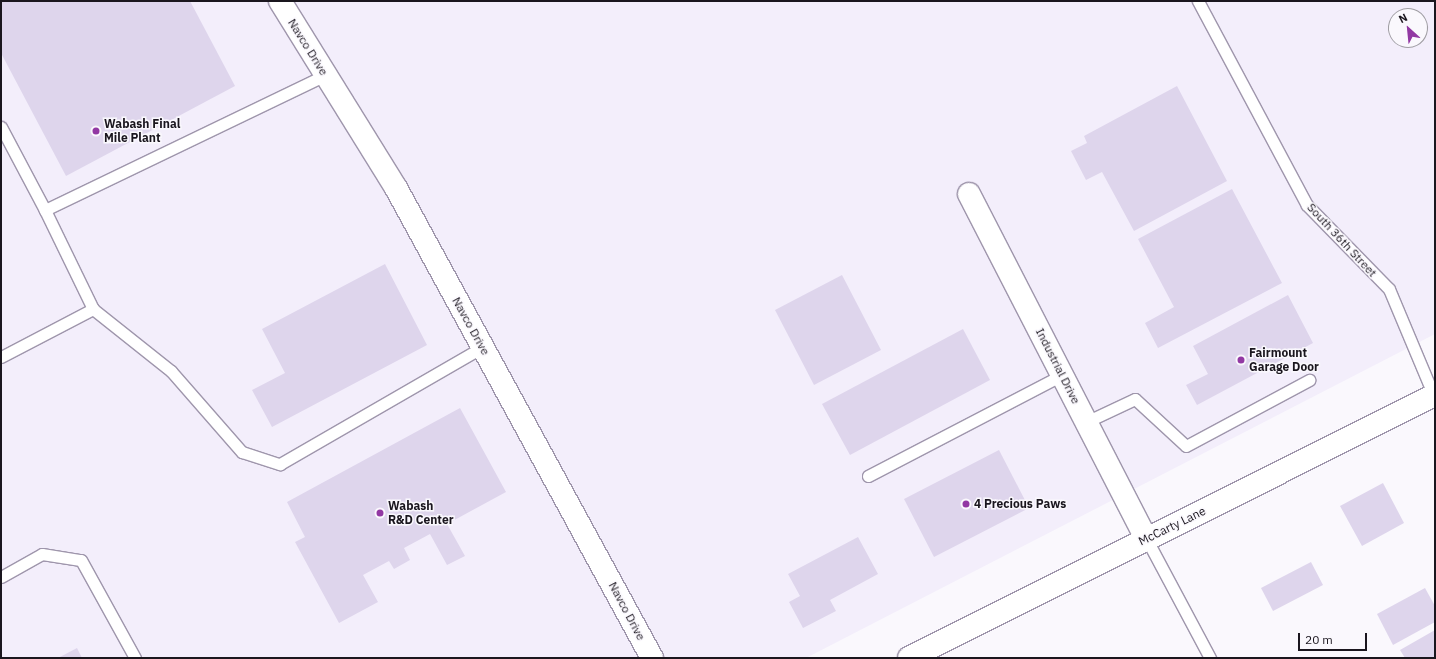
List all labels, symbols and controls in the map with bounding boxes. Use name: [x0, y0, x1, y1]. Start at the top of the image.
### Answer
north arrow: [1388, 8, 1428, 48]
text: N: [1396, 10, 1410, 26]
street label: Navco Drive: [285, 16, 331, 78]
place label: Wabash Final Mile Plant: [104, 117, 180, 145]
marker: Wabash Final Mile Plant: [91, 126, 101, 136]
street label: South 36th Street: [1304, 200, 1380, 280]
street label: Navco Drive: [449, 295, 493, 357]
street label: Industrial Drive: [1033, 326, 1083, 406]
place label: Fairmount Garage Door: [1249, 346, 1319, 374]
marker: Fairmount Garage Door: [1236, 355, 1246, 365]
place label: 4 Precious Paws: [974, 497, 1066, 511]
place label: Wabash R&D Center: [388, 499, 453, 527]
marker: 4 Precious Paws: [961, 499, 971, 509]
street label: McCarty Lane: [1136, 504, 1208, 548]
marker: Wabash R&D Center: [375, 508, 385, 518]
street label: Navco Drive: [606, 579, 648, 643]
scale bar: [1300, 625, 1369, 651]
text: 20 m: [1305, 632, 1333, 647]

